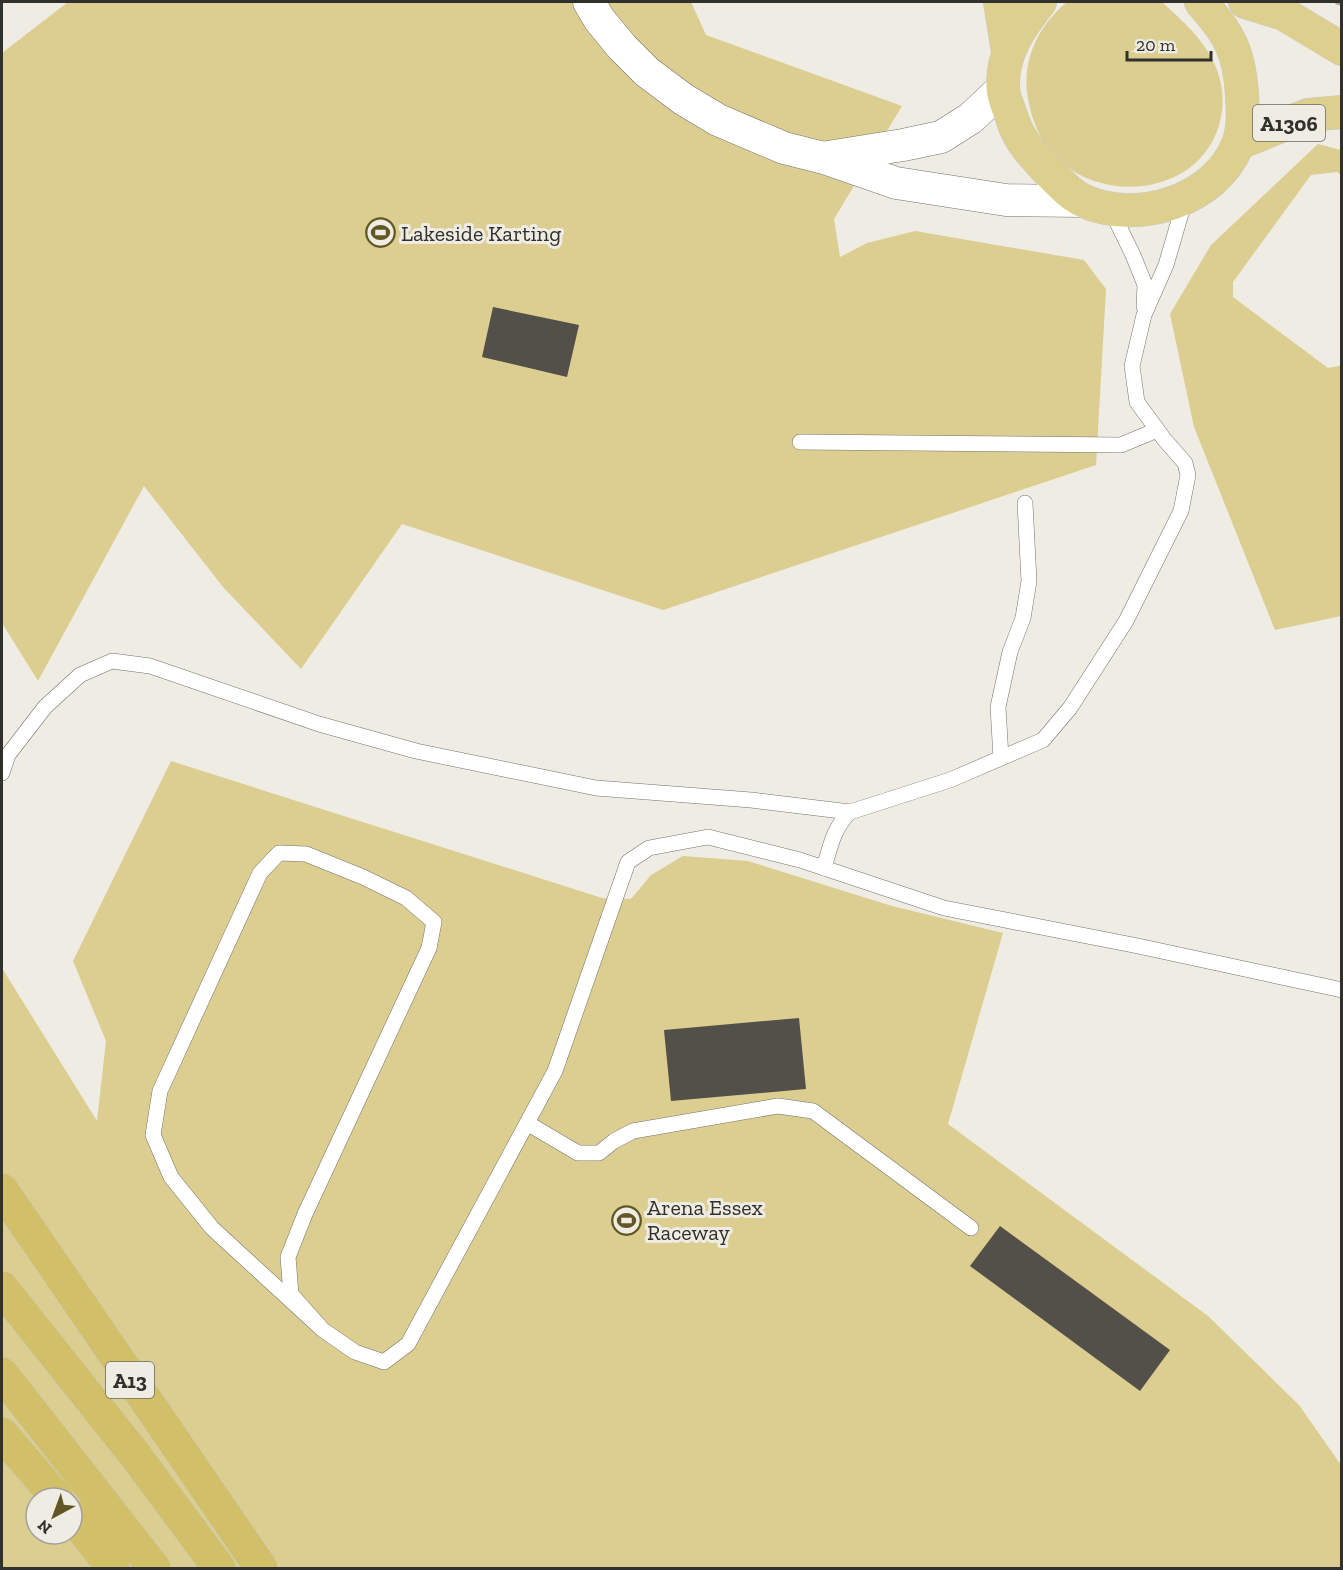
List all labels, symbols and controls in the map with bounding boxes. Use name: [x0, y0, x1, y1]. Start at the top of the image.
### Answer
scale bar: [1127, 24, 1211, 62]
text: 20 m: [1136, 34, 1176, 56]
road number: A1306: [1253, 105, 1325, 141]
sports icon: Lakeside Karting: [364, 217, 396, 249]
place label: Lakeside Karting: [401, 220, 561, 247]
place label: Arena Essex Raceway: [647, 1194, 763, 1246]
sports icon: Arena Essex Raceway: [610, 1204, 642, 1236]
road number: A13: [106, 1362, 154, 1398]
north arrow: [24, 1486, 84, 1546]
text: N: [34, 1516, 55, 1538]

